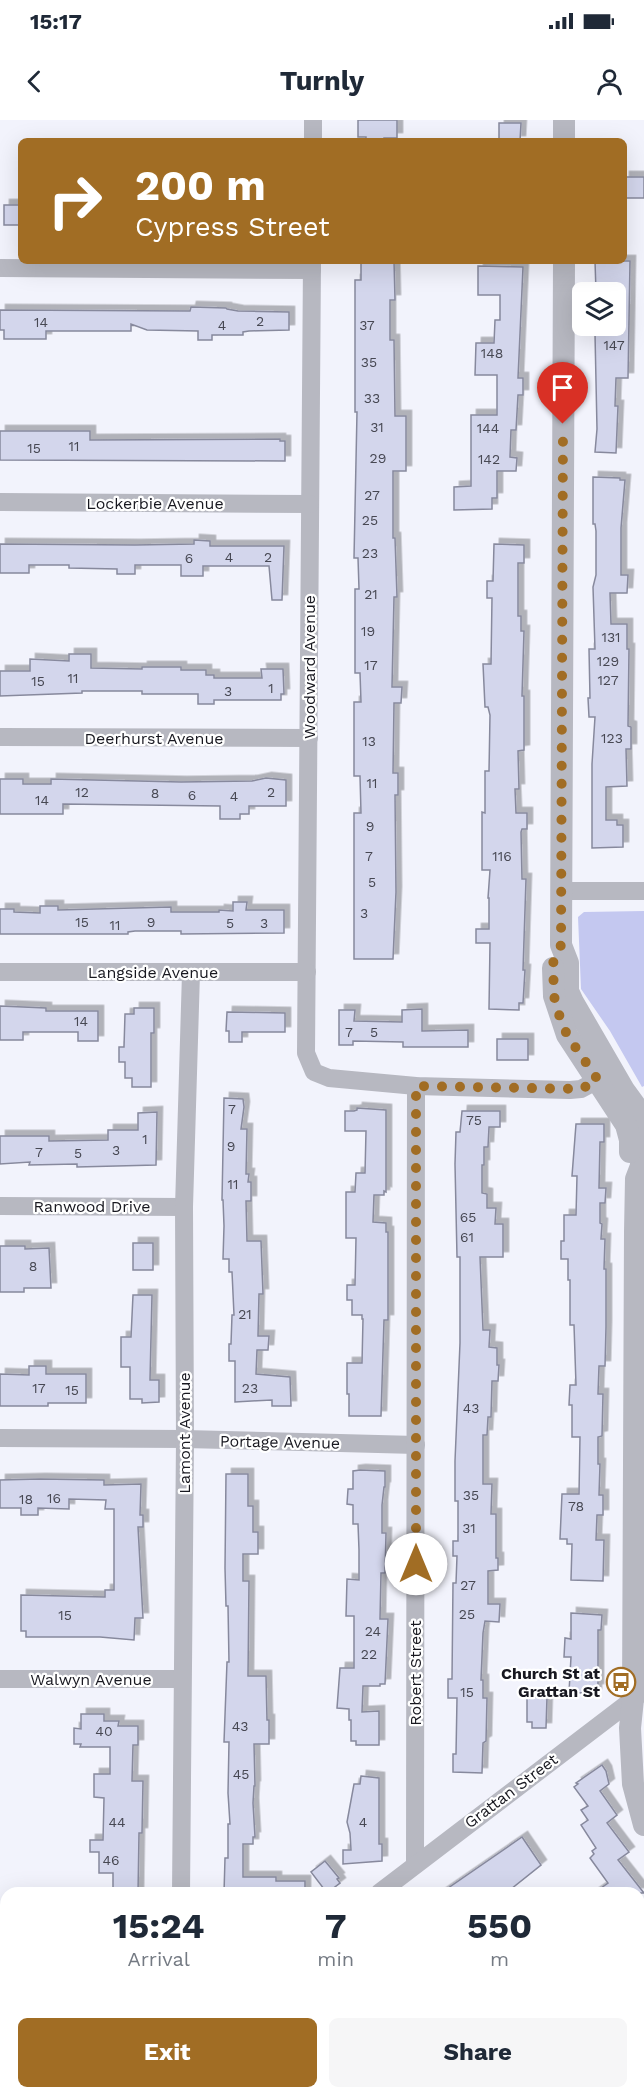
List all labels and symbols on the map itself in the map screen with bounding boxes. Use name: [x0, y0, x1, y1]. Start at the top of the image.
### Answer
house number: 2: [256, 313, 264, 329]
house number: 14: [34, 314, 48, 330]
house number: 4: [218, 317, 226, 333]
house number: 37: [359, 317, 375, 333]
house number: 147: [603, 337, 625, 353]
house number: 148: [481, 345, 503, 361]
house number: 35: [361, 354, 377, 370]
pin: [537, 362, 588, 424]
house number: 33: [364, 390, 380, 406]
house number: 31: [370, 419, 384, 435]
house number: 144: [477, 420, 499, 436]
house number: 11: [69, 438, 79, 454]
house number: 15: [27, 440, 41, 456]
house number: 29: [370, 450, 386, 466]
house number: 142: [478, 451, 500, 467]
house number: 27: [364, 487, 380, 503]
street label: Lockerbie Avenue: [86, 494, 224, 513]
house number: 25: [362, 512, 378, 528]
house number: 23: [362, 545, 378, 561]
house number: 4: [225, 549, 233, 565]
house number: 2: [264, 549, 272, 565]
house number: 6: [185, 550, 193, 566]
house number: 21: [364, 586, 378, 602]
street label: Woodward Avenue: [300, 595, 319, 739]
house number: 19: [361, 623, 375, 639]
house number: 131: [601, 629, 621, 645]
house number: 129: [597, 653, 619, 669]
house number: 17: [364, 657, 378, 673]
house number: 11: [68, 670, 78, 686]
house number: 127: [597, 672, 619, 688]
house number: 15: [31, 673, 45, 689]
house number: 1: [268, 680, 274, 696]
house number: 3: [224, 683, 232, 699]
street label: Deerhurst Avenue: [84, 729, 224, 748]
house number: 123: [601, 730, 623, 746]
house number: 13: [362, 733, 376, 749]
house number: 11: [367, 775, 377, 791]
house number: 12: [75, 784, 89, 800]
house number: 2: [267, 784, 275, 800]
house number: 8: [151, 785, 159, 801]
house number: 6: [188, 787, 196, 803]
house number: 4: [230, 788, 238, 804]
house number: 14: [35, 792, 49, 808]
house number: 9: [366, 818, 374, 834]
house number: 7: [365, 848, 373, 864]
house number: 116: [492, 848, 512, 864]
house number: 5: [368, 874, 376, 890]
house number: 3: [360, 905, 368, 921]
house number: 15: [75, 914, 89, 930]
house number: 9: [147, 914, 155, 930]
house number: 5: [226, 915, 234, 931]
house number: 3: [260, 915, 268, 931]
house number: 11: [110, 917, 120, 933]
street label: Langside Avenue: [88, 963, 218, 982]
house number: 14: [74, 1013, 88, 1029]
house number: 7: [345, 1024, 353, 1040]
house number: 5: [370, 1024, 378, 1040]
house number: 7: [228, 1101, 236, 1117]
house number: 75: [466, 1112, 482, 1128]
house number: 1: [142, 1131, 148, 1147]
house number: 9: [227, 1138, 235, 1154]
house number: 3: [112, 1142, 120, 1158]
house number: 7: [35, 1144, 43, 1160]
house number: 5: [74, 1145, 82, 1161]
house number: 11: [228, 1176, 238, 1192]
street label: Ranwood Drive: [33, 1197, 151, 1216]
house number: 65: [460, 1209, 476, 1225]
house number: 61: [460, 1229, 474, 1245]
house number: 8: [29, 1258, 37, 1274]
house number: 21: [238, 1306, 252, 1322]
street label: Lamont Avenue: [175, 1372, 194, 1494]
house number: 17: [32, 1380, 46, 1396]
house number: 23: [242, 1380, 258, 1396]
house number: 15: [65, 1382, 79, 1398]
house number: 43: [463, 1400, 479, 1416]
street label: Portage Avenue: [220, 1431, 340, 1453]
house number: 35: [463, 1487, 479, 1503]
house number: 16: [47, 1490, 61, 1506]
house number: 18: [19, 1491, 33, 1507]
house number: 78: [568, 1498, 584, 1514]
house number: 31: [462, 1520, 476, 1536]
position arrow: [384, 1532, 448, 1596]
house number: 27: [460, 1577, 476, 1593]
house number: 25: [459, 1606, 475, 1622]
house number: 15: [58, 1607, 72, 1623]
street label: Robert Street: [406, 1620, 425, 1726]
house number: 24: [365, 1623, 381, 1639]
house number: 22: [361, 1646, 377, 1662]
place label: Church St at Grattan St: [501, 1664, 600, 1701]
bus stop icon: Church St at Grattan St: [605, 1666, 637, 1698]
street label: Walwyn Avenue: [30, 1670, 152, 1689]
house number: 15: [460, 1684, 474, 1700]
house number: 43: [232, 1718, 248, 1734]
house number: 40: [95, 1723, 113, 1739]
street label: Grattan Street: [461, 1750, 562, 1832]
house number: 45: [233, 1766, 249, 1782]
house number: 44: [108, 1814, 126, 1830]
house number: 4: [359, 1814, 367, 1830]
house number: 46: [102, 1852, 120, 1868]

